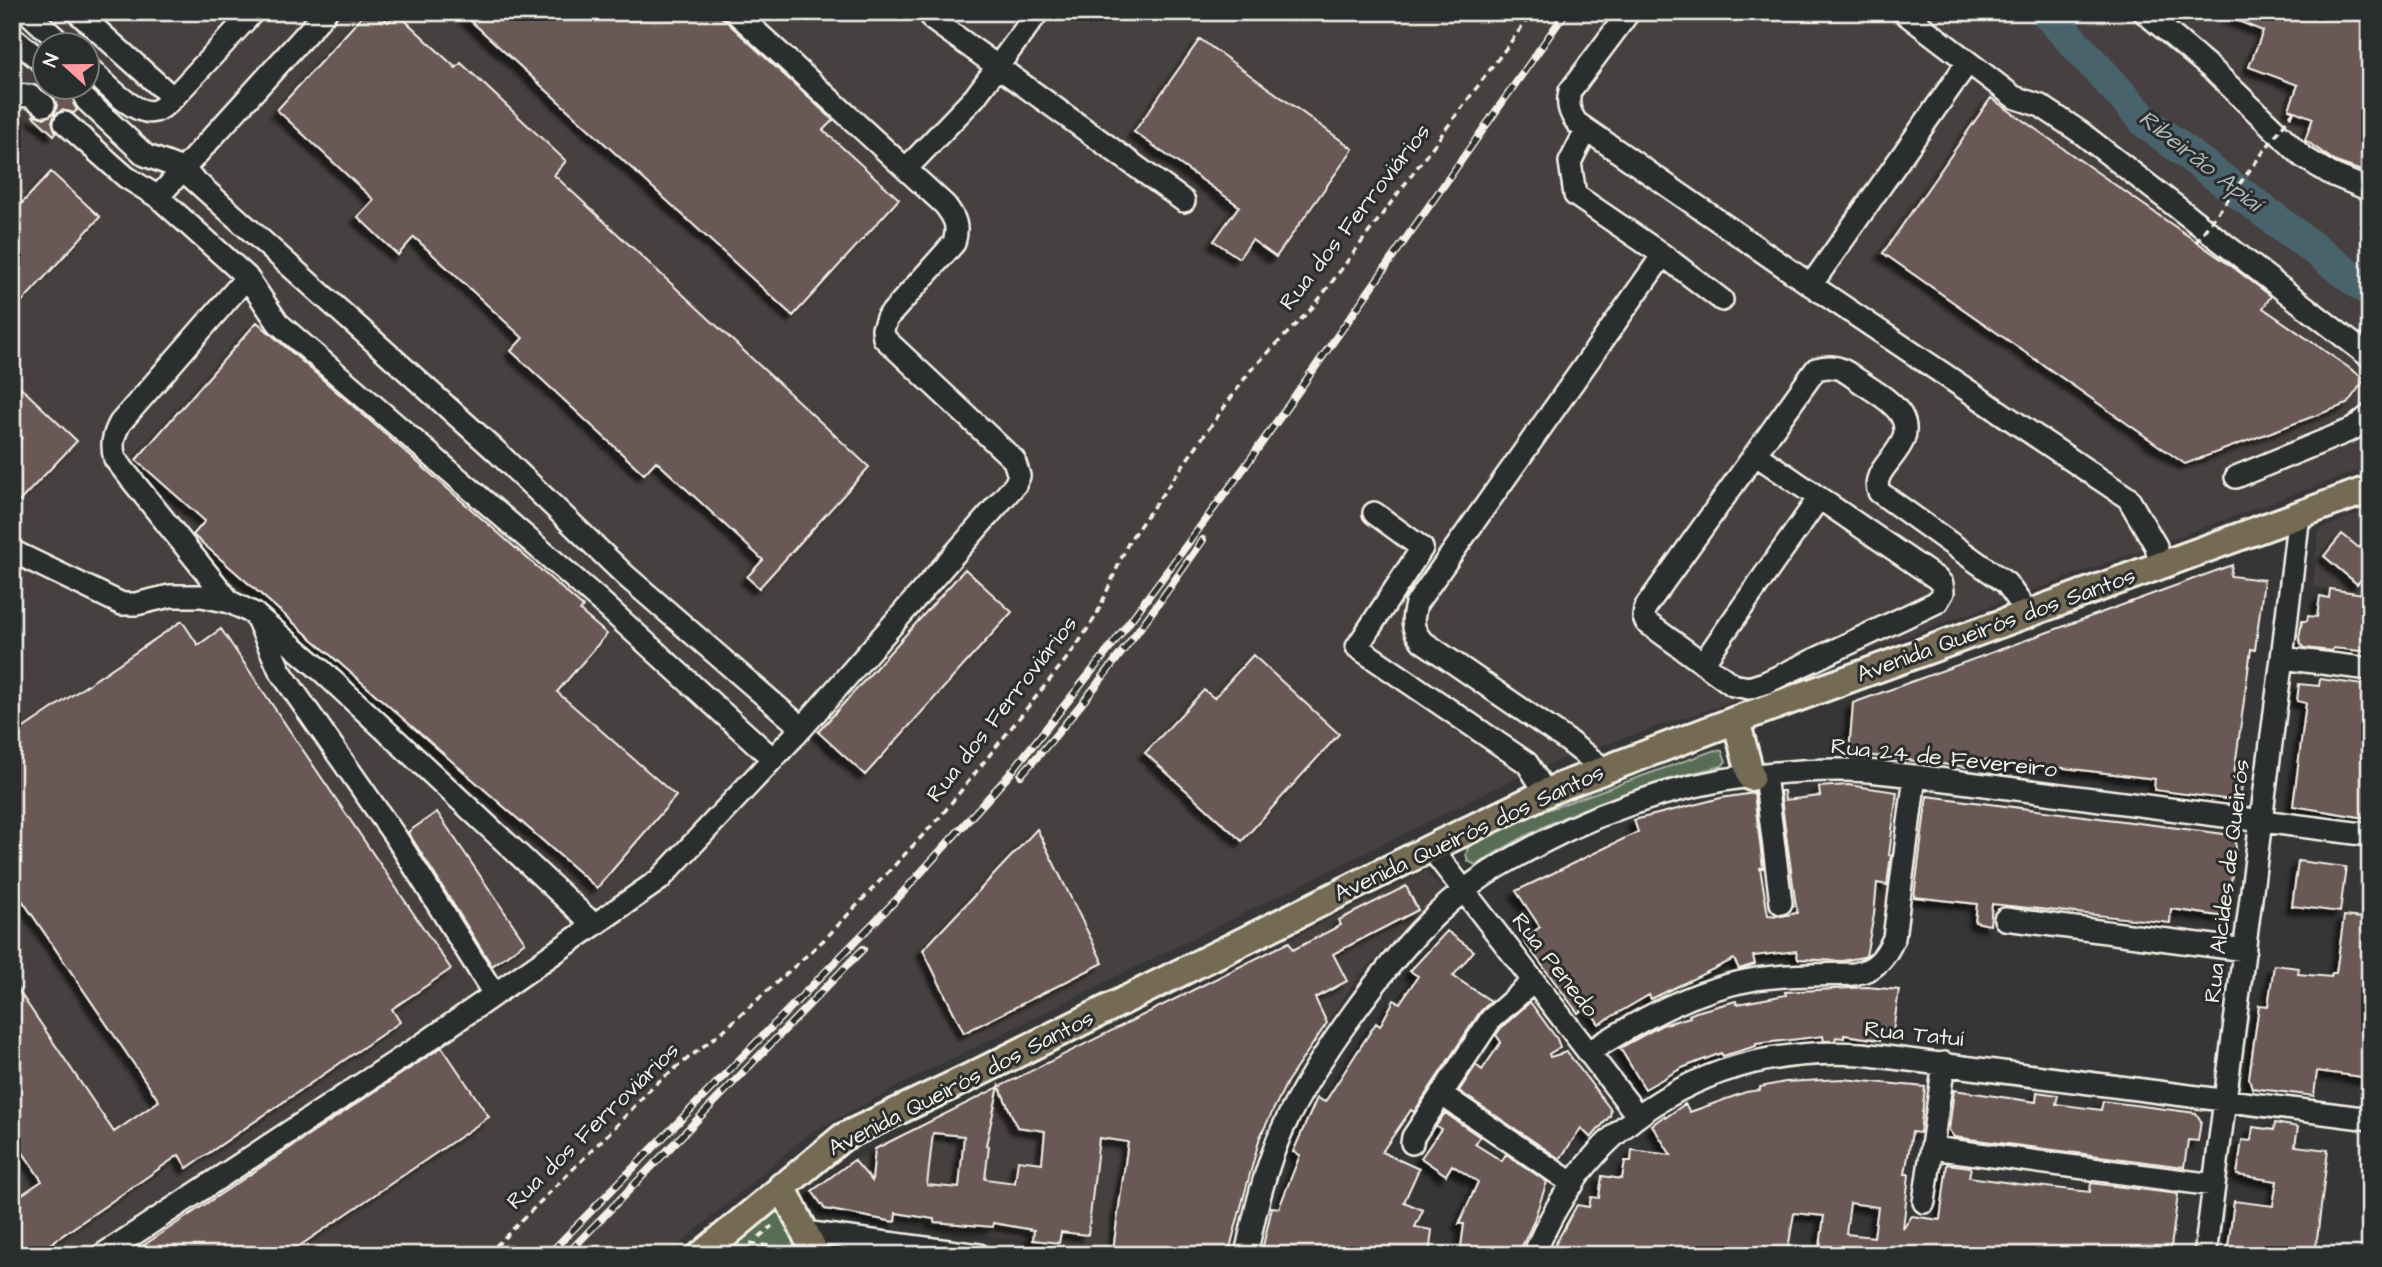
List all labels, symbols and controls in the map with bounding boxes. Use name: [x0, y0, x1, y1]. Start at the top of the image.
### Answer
north arrow: [32, 32, 102, 102]
text: N: [37, 50, 66, 71]
water label: Ribeirão Apiaí: [2131, 102, 2272, 223]
street label: Rua dos Ferroviários: [1272, 117, 1438, 317]
street label: Avenida Queirós dos Santos: [1852, 560, 2140, 690]
street label: Rua dos Ferroviários: [919, 609, 1085, 809]
street label: Rua 24 de Fevereiro: [1829, 730, 2059, 786]
street label: Avenida Queirós dos Santos: [1329, 756, 1609, 910]
street label: Rua Alcides de Queirós: [2196, 757, 2258, 1005]
street label: Rua Penedo: [1504, 906, 1606, 1024]
street label: Avenida Queirós dos Santos: [823, 1002, 1099, 1164]
street label: Rua Tatuí: [1863, 1013, 1966, 1055]
street label: Rua dos Ferroviários: [500, 1035, 686, 1217]

